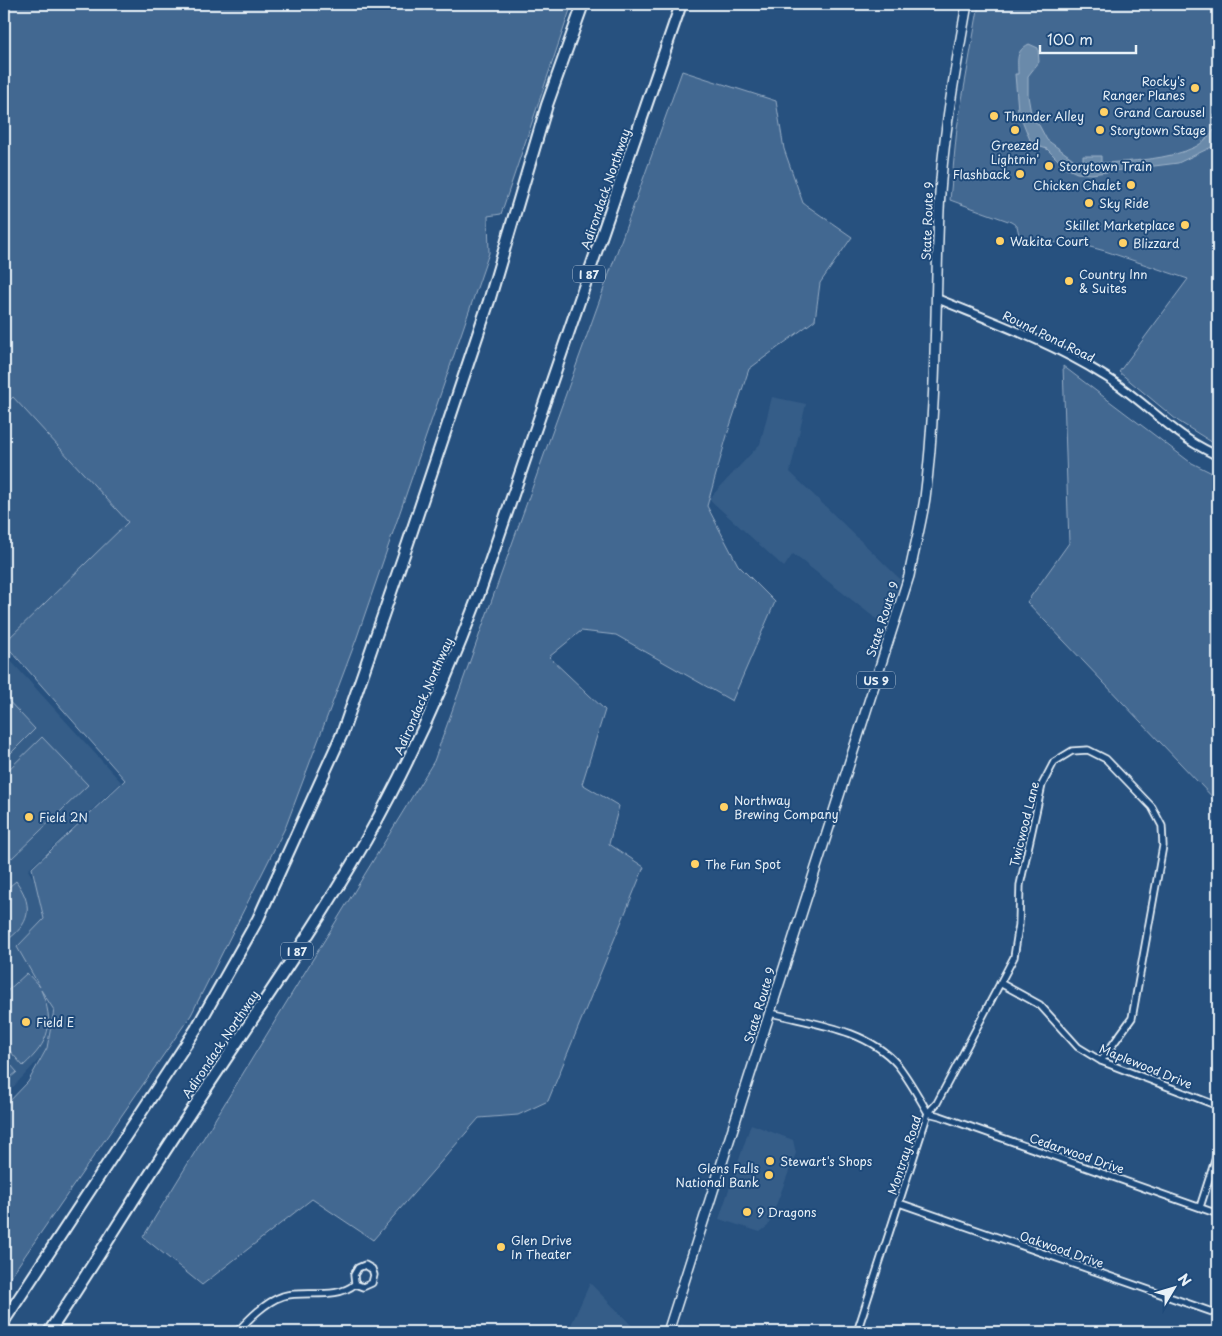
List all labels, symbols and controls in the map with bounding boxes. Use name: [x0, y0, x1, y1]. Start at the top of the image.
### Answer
scale bar: [1040, 22, 1136, 54]
text: 100 m: [1047, 27, 1093, 50]
place label: Rocky's Ranger Planes: [1102, 72, 1186, 104]
marker: Rocky's Ranger Planes: [1189, 82, 1201, 94]
place label: Grand Carousel: [1114, 103, 1205, 121]
marker: Grand Carousel: [1098, 106, 1110, 118]
place label: Thunder Alley: [1004, 107, 1084, 125]
marker: Thunder Alley: [988, 110, 1000, 122]
place label: Storytown Stage: [1110, 121, 1206, 139]
marker: Greezed Lightnin': [1009, 124, 1021, 136]
marker: Storytown Stage: [1094, 124, 1106, 136]
street label: Adirondack Northway: [576, 126, 634, 252]
place label: Greezed Lightnin': [991, 136, 1039, 168]
place label: Storytown Train: [1059, 157, 1152, 175]
marker: Storytown Train: [1043, 160, 1055, 172]
place label: Flashback: [953, 165, 1010, 183]
marker: Flashback: [1014, 168, 1026, 180]
place label: Chicken Chalet: [1033, 176, 1121, 194]
marker: Chicken Chalet: [1125, 179, 1137, 191]
street label: State Route 9: [917, 181, 937, 261]
place label: Sky Ride: [1099, 194, 1149, 212]
marker: Sky Ride: [1083, 197, 1095, 209]
place label: Skillet Marketplace: [1065, 216, 1175, 234]
marker: Skillet Marketplace: [1179, 219, 1191, 231]
place label: Wakita Court: [1010, 232, 1089, 250]
place label: Blizzard: [1133, 234, 1180, 252]
marker: Wakita Court: [994, 235, 1006, 247]
marker: Blizzard: [1117, 237, 1129, 249]
place label: Country Inn & Suites: [1079, 265, 1147, 297]
road number: I 87: [573, 266, 605, 282]
marker: Country Inn & Suites: [1063, 275, 1075, 287]
street label: Round Pond Road: [1000, 306, 1098, 366]
street label: State Route 9: [861, 579, 903, 659]
street label: Adirondack Northway: [389, 634, 457, 758]
road number: US 9: [857, 672, 895, 688]
street label: Twicwood Lane: [1005, 779, 1043, 869]
place label: Northway Brewing Company: [734, 791, 839, 823]
marker: Northway Brewing Company: [718, 801, 730, 813]
place label: Field 2N: [39, 808, 88, 826]
marker: Field 2N: [23, 811, 35, 823]
place label: The Fun Spot: [705, 855, 781, 873]
marker: The Fun Spot: [689, 858, 701, 870]
road number: I 87: [281, 942, 313, 959]
street label: State Route 9: [739, 965, 779, 1045]
street label: Adirondack Northway: [177, 986, 263, 1102]
place label: Field E: [36, 1013, 74, 1031]
marker: Field E: [20, 1016, 32, 1028]
street label: Maplewood Drive: [1097, 1039, 1195, 1093]
street label: Montray Road: [883, 1113, 925, 1197]
street label: Cedarwood Drive: [1027, 1128, 1127, 1178]
place label: Stewart's Shops: [780, 1152, 873, 1170]
marker: Stewart's Shops: [764, 1155, 776, 1167]
place label: Glens Falls National Bank: [676, 1159, 760, 1191]
marker: Glens Falls National Bank: [763, 1169, 775, 1181]
place label: 9 Dragons: [757, 1203, 817, 1221]
marker: 9 Dragons: [741, 1206, 753, 1218]
street label: Oakwood Drive: [1018, 1226, 1106, 1272]
place label: Glen Drive In Theater: [511, 1231, 572, 1263]
marker: Glen Drive In Theater: [495, 1241, 507, 1253]
north arrow: [1150, 1264, 1200, 1314]
text: N: [1173, 1269, 1196, 1291]

